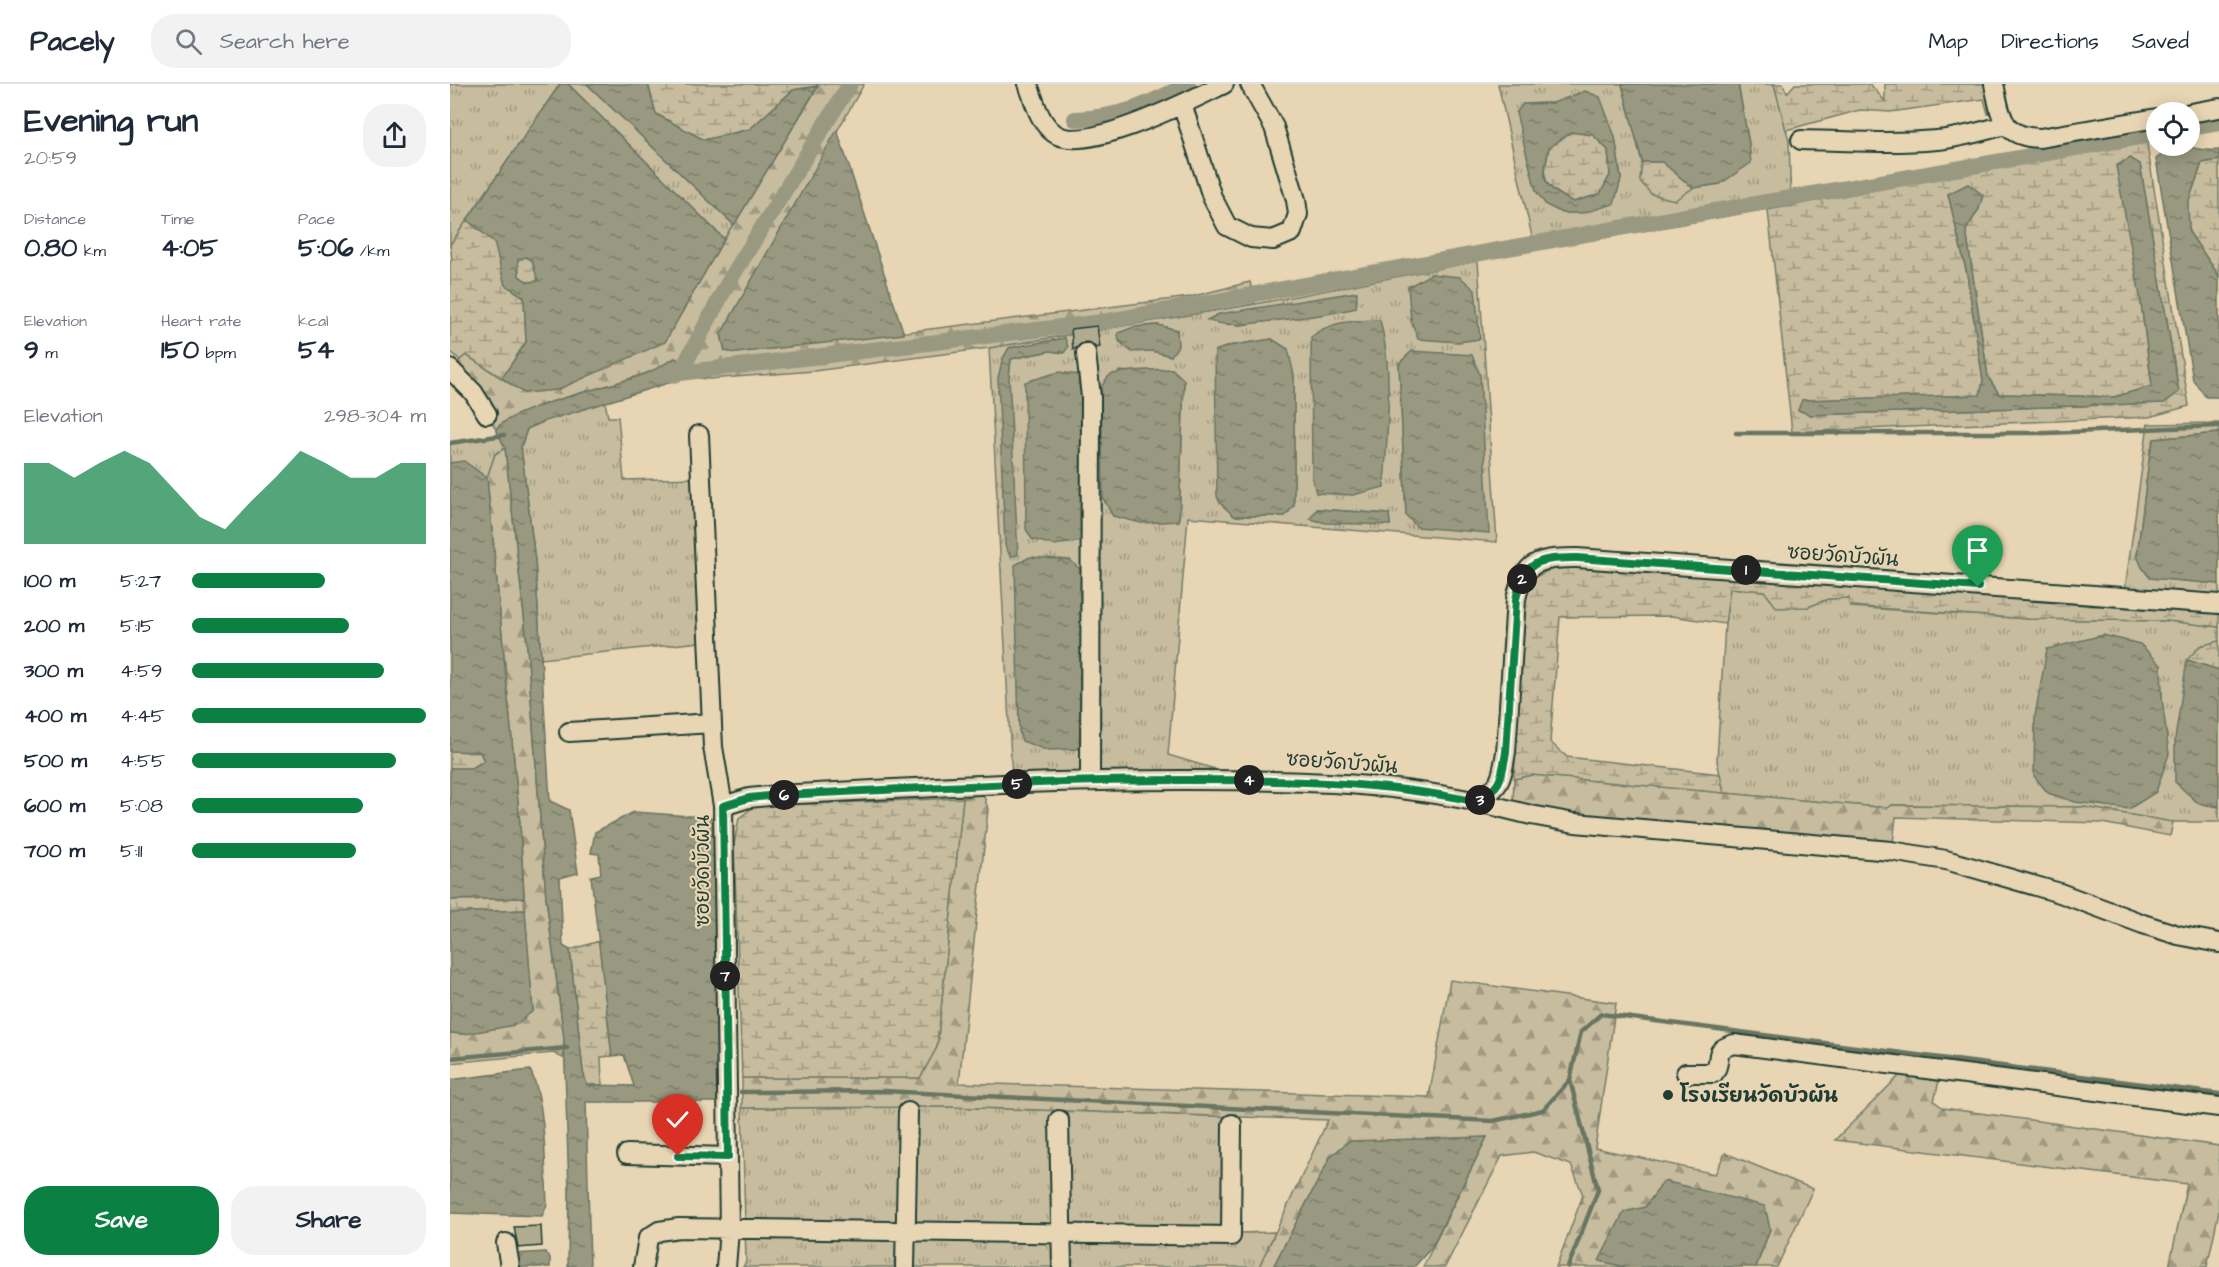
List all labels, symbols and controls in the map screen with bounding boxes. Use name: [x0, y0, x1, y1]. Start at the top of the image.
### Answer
search box: [151, 14, 571, 68]
text: Pacely: [30, 22, 115, 61]
icon: search: [172, 25, 205, 58]
text: Search here: [220, 26, 350, 57]
text: Map: [1928, 27, 1968, 56]
text: Directions: [2001, 27, 2099, 56]
text: Saved: [2132, 27, 2189, 56]
text: Evening run: [24, 98, 198, 144]
map controls: [2146, 102, 2200, 156]
button: locate: [2146, 102, 2200, 156]
button: share: [363, 104, 426, 167]
text: 20:59: [24, 144, 77, 172]
text: Distance: [24, 208, 86, 230]
text: Time: [161, 208, 195, 230]
text: Pace: [298, 208, 335, 230]
text: 0.80: [24, 230, 77, 266]
text: 4:05: [161, 230, 218, 266]
text: 5:06: [298, 230, 353, 266]
text: km: [77, 240, 106, 262]
text: /km: [353, 240, 389, 262]
text: Elevation: [24, 310, 87, 332]
text: Heart rate: [161, 310, 241, 332]
text: kcal: [298, 310, 329, 332]
text: 9: [24, 332, 39, 368]
text: 150: [161, 332, 199, 368]
text: 54: [298, 332, 334, 368]
text: m: [39, 342, 58, 364]
text: bpm: [199, 342, 236, 364]
text: Elevation: [24, 402, 103, 430]
text: 298–304 m: [324, 402, 426, 430]
pin: [1952, 525, 2003, 587]
icon: arrive: [1961, 534, 1994, 567]
street label: ซอยวัดบัวผัน: [1786, 538, 1900, 574]
pin: 1: [1731, 555, 1761, 585]
text: 1: [1745, 559, 1747, 581]
pin: 2: [1507, 564, 1537, 594]
text: 100 m: [24, 567, 75, 595]
text: 5:27: [120, 567, 161, 595]
text: 2: [1517, 568, 1527, 590]
text: 200 m: [24, 612, 84, 640]
text: 5:15: [120, 612, 154, 640]
text: 300 m: [24, 657, 83, 685]
text: 4:59: [120, 657, 163, 685]
text: 400 m: [24, 702, 86, 730]
text: 4:45: [120, 702, 165, 730]
street label: ซอยวัดบัวผัน: [1285, 745, 1399, 781]
text: 500 m: [24, 747, 87, 775]
text: 4:55: [120, 747, 165, 775]
pin: 4: [1234, 765, 1264, 795]
pin: 5: [1002, 769, 1032, 799]
text: 4: [1244, 769, 1254, 791]
text: 5: [1011, 773, 1023, 795]
pin: 6: [769, 780, 799, 810]
text: 6: [779, 784, 789, 806]
pin: 3: [1465, 785, 1495, 815]
text: 3: [1476, 789, 1484, 811]
text: 600 m: [24, 792, 85, 820]
text: 5:08: [120, 792, 163, 820]
street label: ซอยวัดบัวผัน: [689, 815, 717, 927]
text: 700 m: [24, 837, 85, 865]
text: 5:11: [120, 837, 143, 865]
pin: 7: [710, 961, 740, 991]
text: 7: [720, 965, 730, 987]
place label: โรงเรียนวัดบัวผัน: [1679, 1082, 1838, 1110]
marker: โรงเรียนวัดบัวผัน: [1661, 1088, 1675, 1102]
pin: [652, 1094, 703, 1156]
icon: check: [661, 1103, 694, 1136]
button: Save: [24, 1186, 219, 1255]
button: Share: [231, 1186, 426, 1255]

